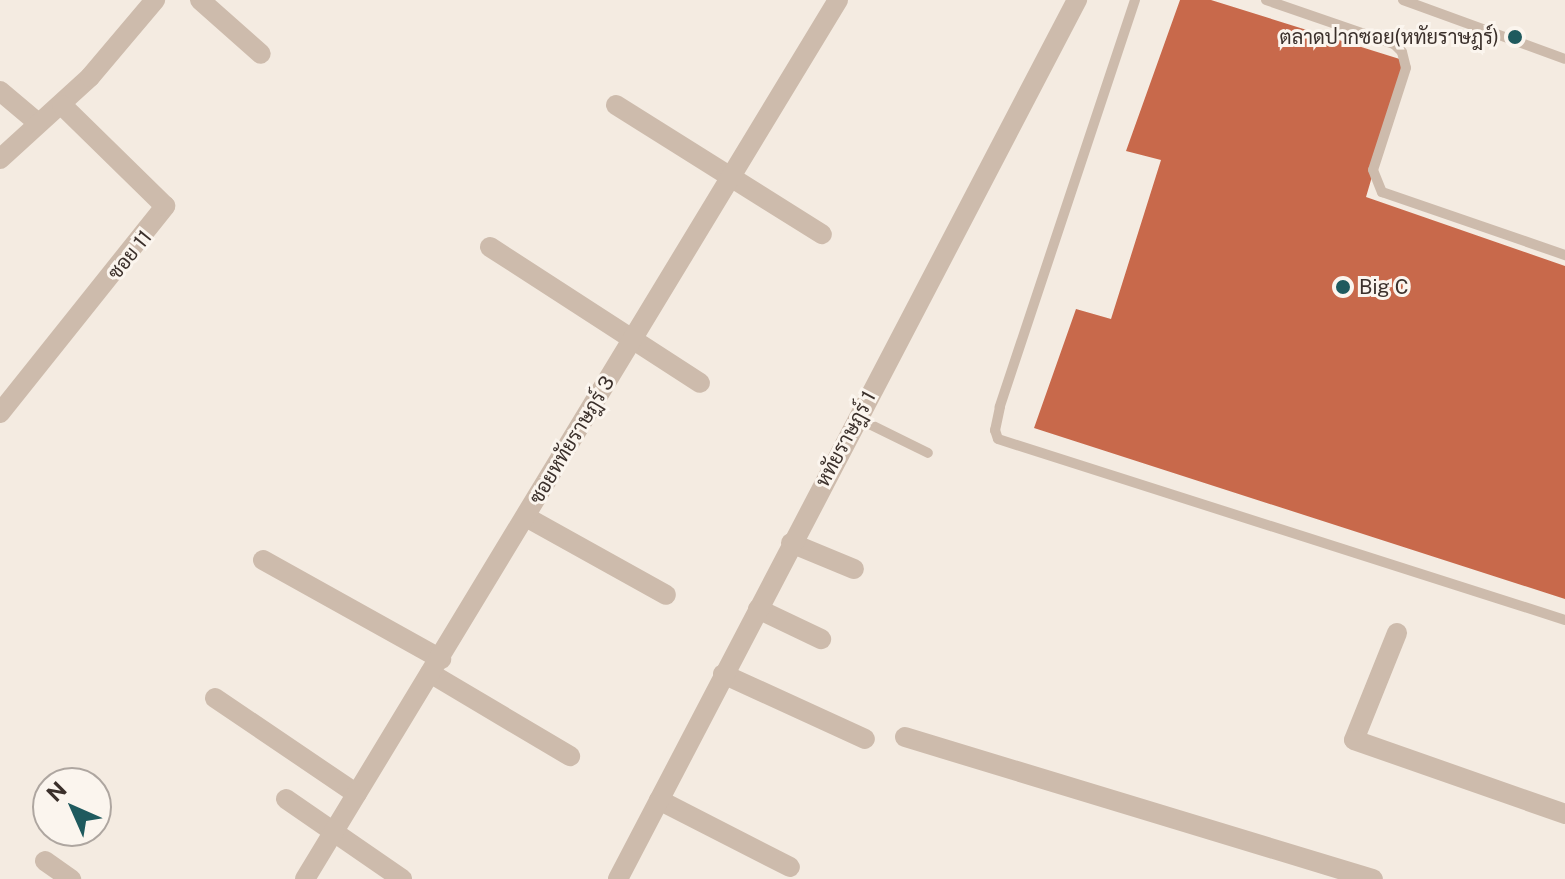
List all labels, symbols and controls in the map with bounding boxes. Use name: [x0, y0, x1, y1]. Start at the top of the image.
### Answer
place label: ตลาดปากซอย(หทัยราษฎร์): [1280, 25, 1499, 49]
marker: ตลาดปากซอย(หทัยราษฎร์): [1506, 28, 1524, 46]
street label: ซอย 11: [103, 225, 157, 285]
place label: Big C: [1359, 275, 1408, 299]
marker: Big C: [1334, 278, 1352, 296]
street label: ซอยหทัยราษฎร์ 3: [524, 372, 620, 508]
street label: หทัยราษฎร์ 1: [811, 387, 881, 491]
north arrow: [32, 767, 112, 847]
text: N: [41, 776, 72, 807]

